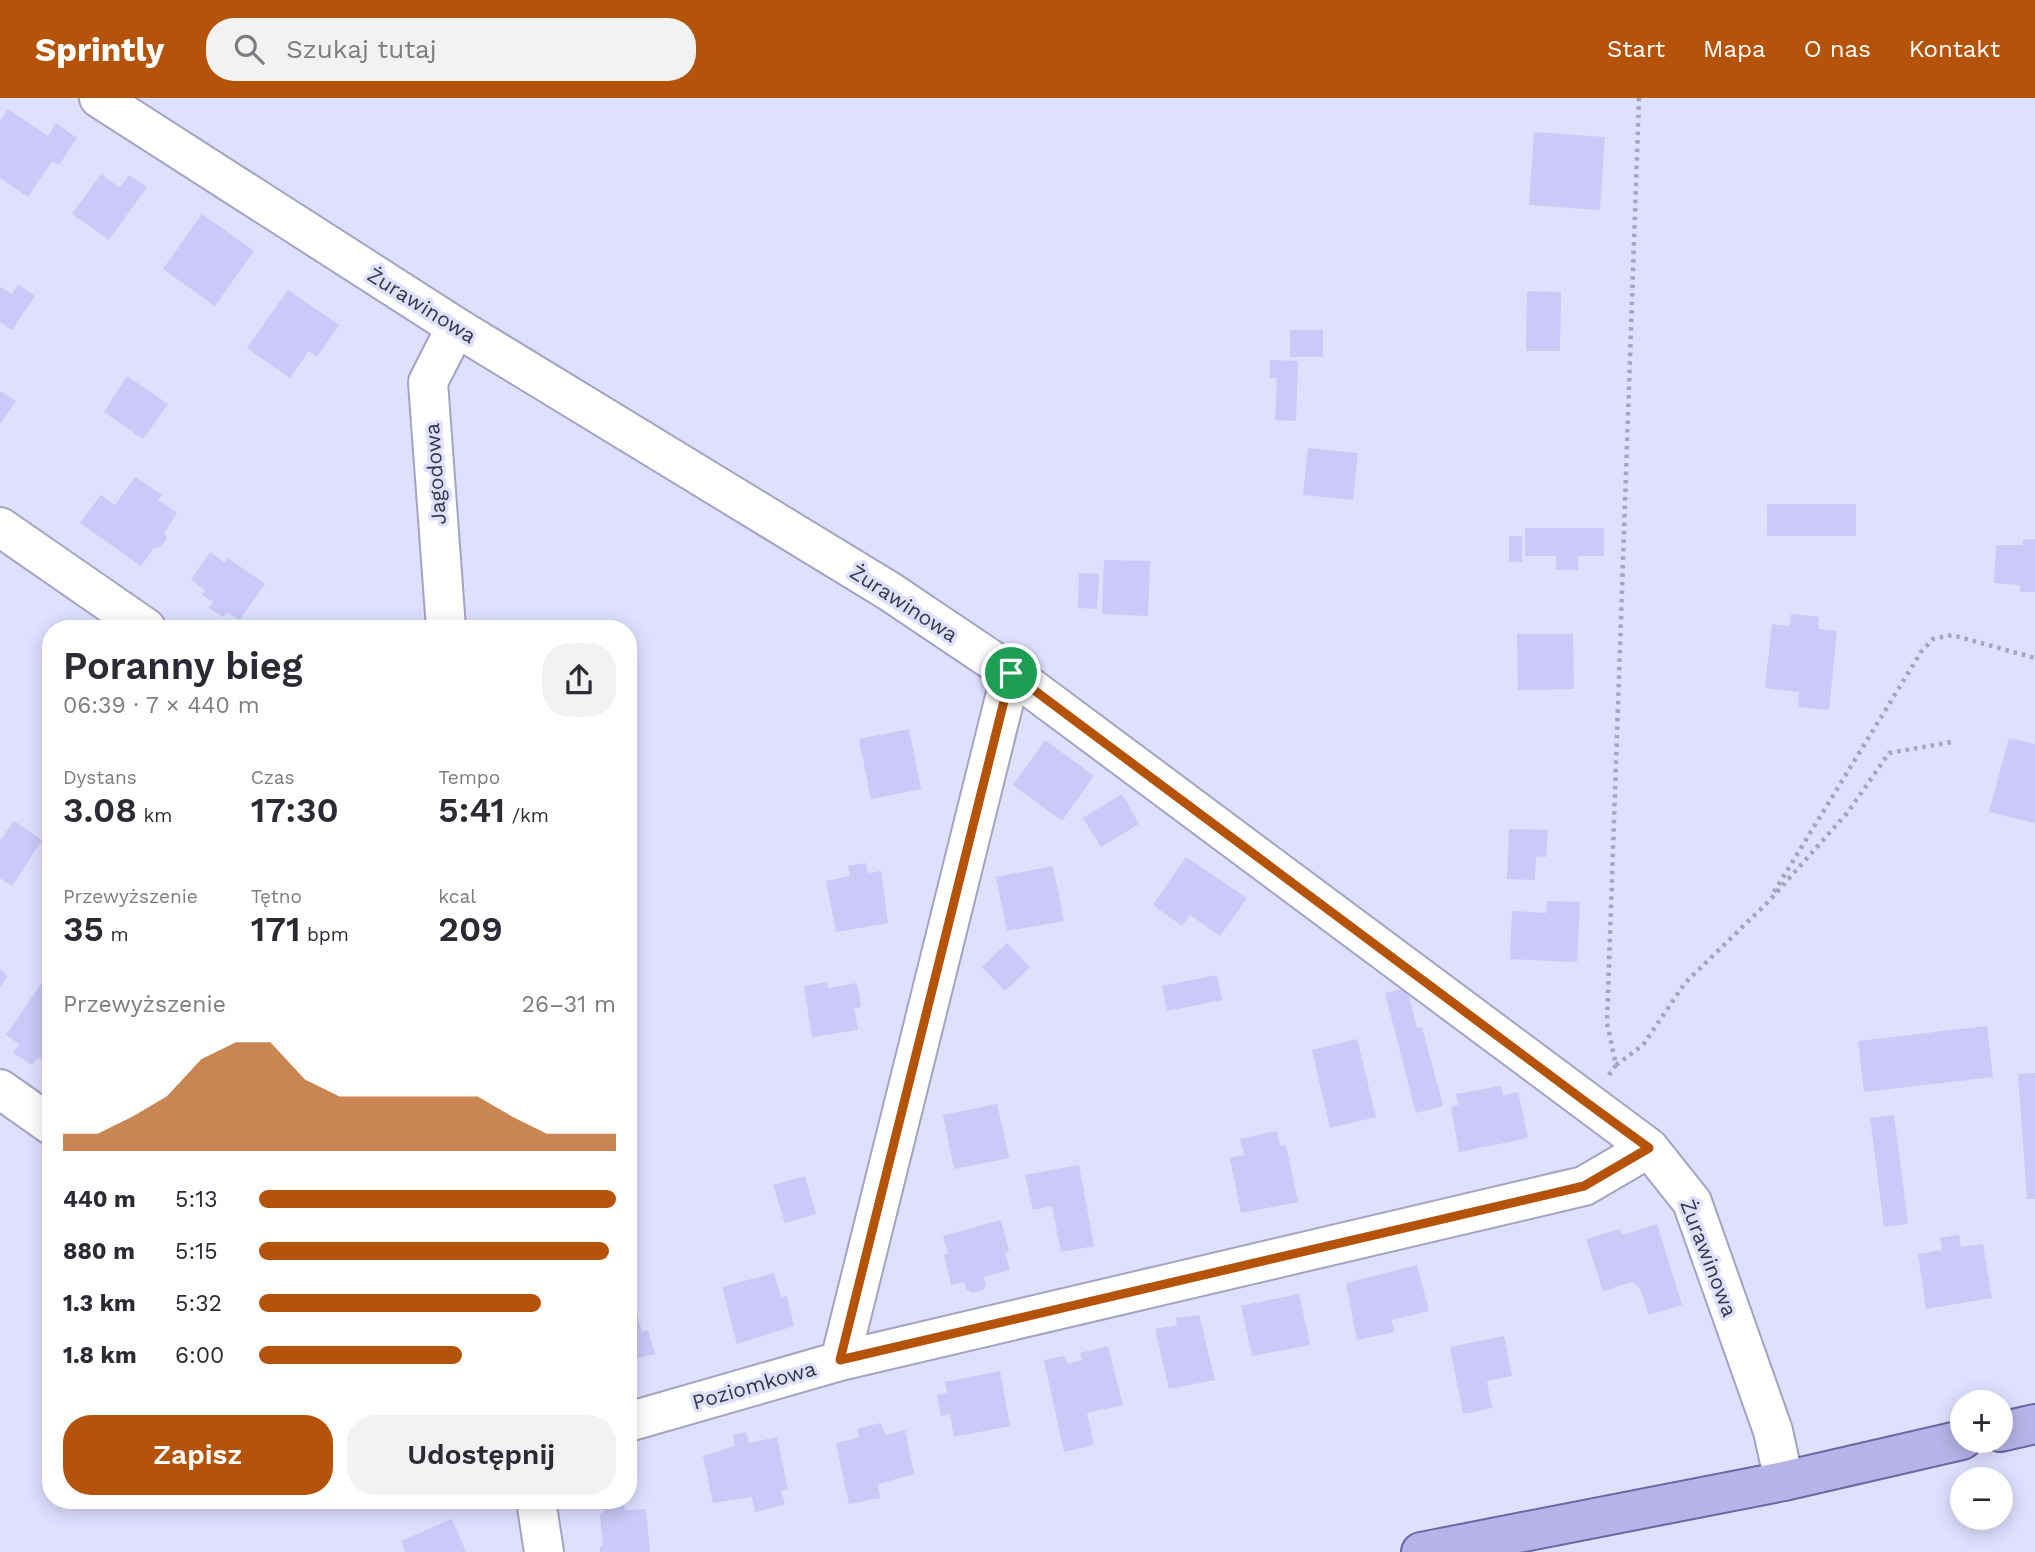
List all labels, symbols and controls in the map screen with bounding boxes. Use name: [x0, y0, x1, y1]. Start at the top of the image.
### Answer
search box: [206, 18, 696, 81]
text: Sprintly: [35, 30, 164, 69]
icon: search: [230, 30, 268, 68]
text: Szukaj tutaj: [286, 34, 437, 64]
text: Start: [1607, 35, 1665, 63]
text: Mapa: [1703, 35, 1766, 63]
text: O nas: [1804, 35, 1871, 63]
text: Kontakt: [1909, 35, 2000, 63]
street label: Żurawinowa: [363, 262, 481, 348]
street label: Jagodowa: [419, 422, 451, 526]
street label: Żurawinowa: [845, 559, 963, 647]
button: share: [542, 643, 616, 717]
pin: [981, 643, 1041, 703]
text: Poranny bieg: [63, 644, 303, 688]
icon: arrive: [992, 654, 1030, 692]
text: 06:39 · 7 × 440 m: [63, 692, 260, 719]
text: Dystans: [63, 766, 137, 789]
text: Czas: [251, 766, 295, 789]
text: Tempo: [438, 766, 500, 789]
text: 3.08: [63, 789, 137, 831]
text: 17:30: [251, 789, 339, 831]
text: 5:41: [438, 789, 505, 831]
text: km: [137, 804, 172, 827]
text: /km: [505, 804, 549, 827]
text: Przewyższenie: [63, 885, 198, 908]
text: Tętno: [251, 885, 302, 908]
text: kcal: [438, 885, 476, 908]
text: 35: [63, 908, 104, 950]
text: 171: [251, 908, 300, 950]
text: 209: [438, 908, 503, 950]
text: m: [104, 923, 129, 946]
text: bpm: [300, 923, 349, 946]
text: Przewyższenie: [63, 991, 226, 1018]
text: 26–31 m: [522, 991, 616, 1018]
text: 440 m: [63, 1186, 136, 1213]
text: 5:13: [175, 1186, 218, 1213]
street label: Żurawinowa: [1675, 1196, 1743, 1320]
text: 880 m: [63, 1238, 135, 1265]
text: 5:15: [175, 1238, 218, 1265]
text: 1.3 km: [63, 1290, 136, 1317]
text: 5:32: [175, 1290, 222, 1317]
text: 1.8 km: [63, 1342, 137, 1369]
text: 6:00: [175, 1342, 224, 1369]
street label: Poziomkowa: [689, 1355, 819, 1415]
map controls: [1950, 1390, 2013, 1530]
button: +: [1950, 1390, 2013, 1453]
button: Zapisz: [63, 1415, 333, 1495]
button: Udostępnij: [347, 1415, 616, 1495]
button: −: [1950, 1467, 2013, 1530]

